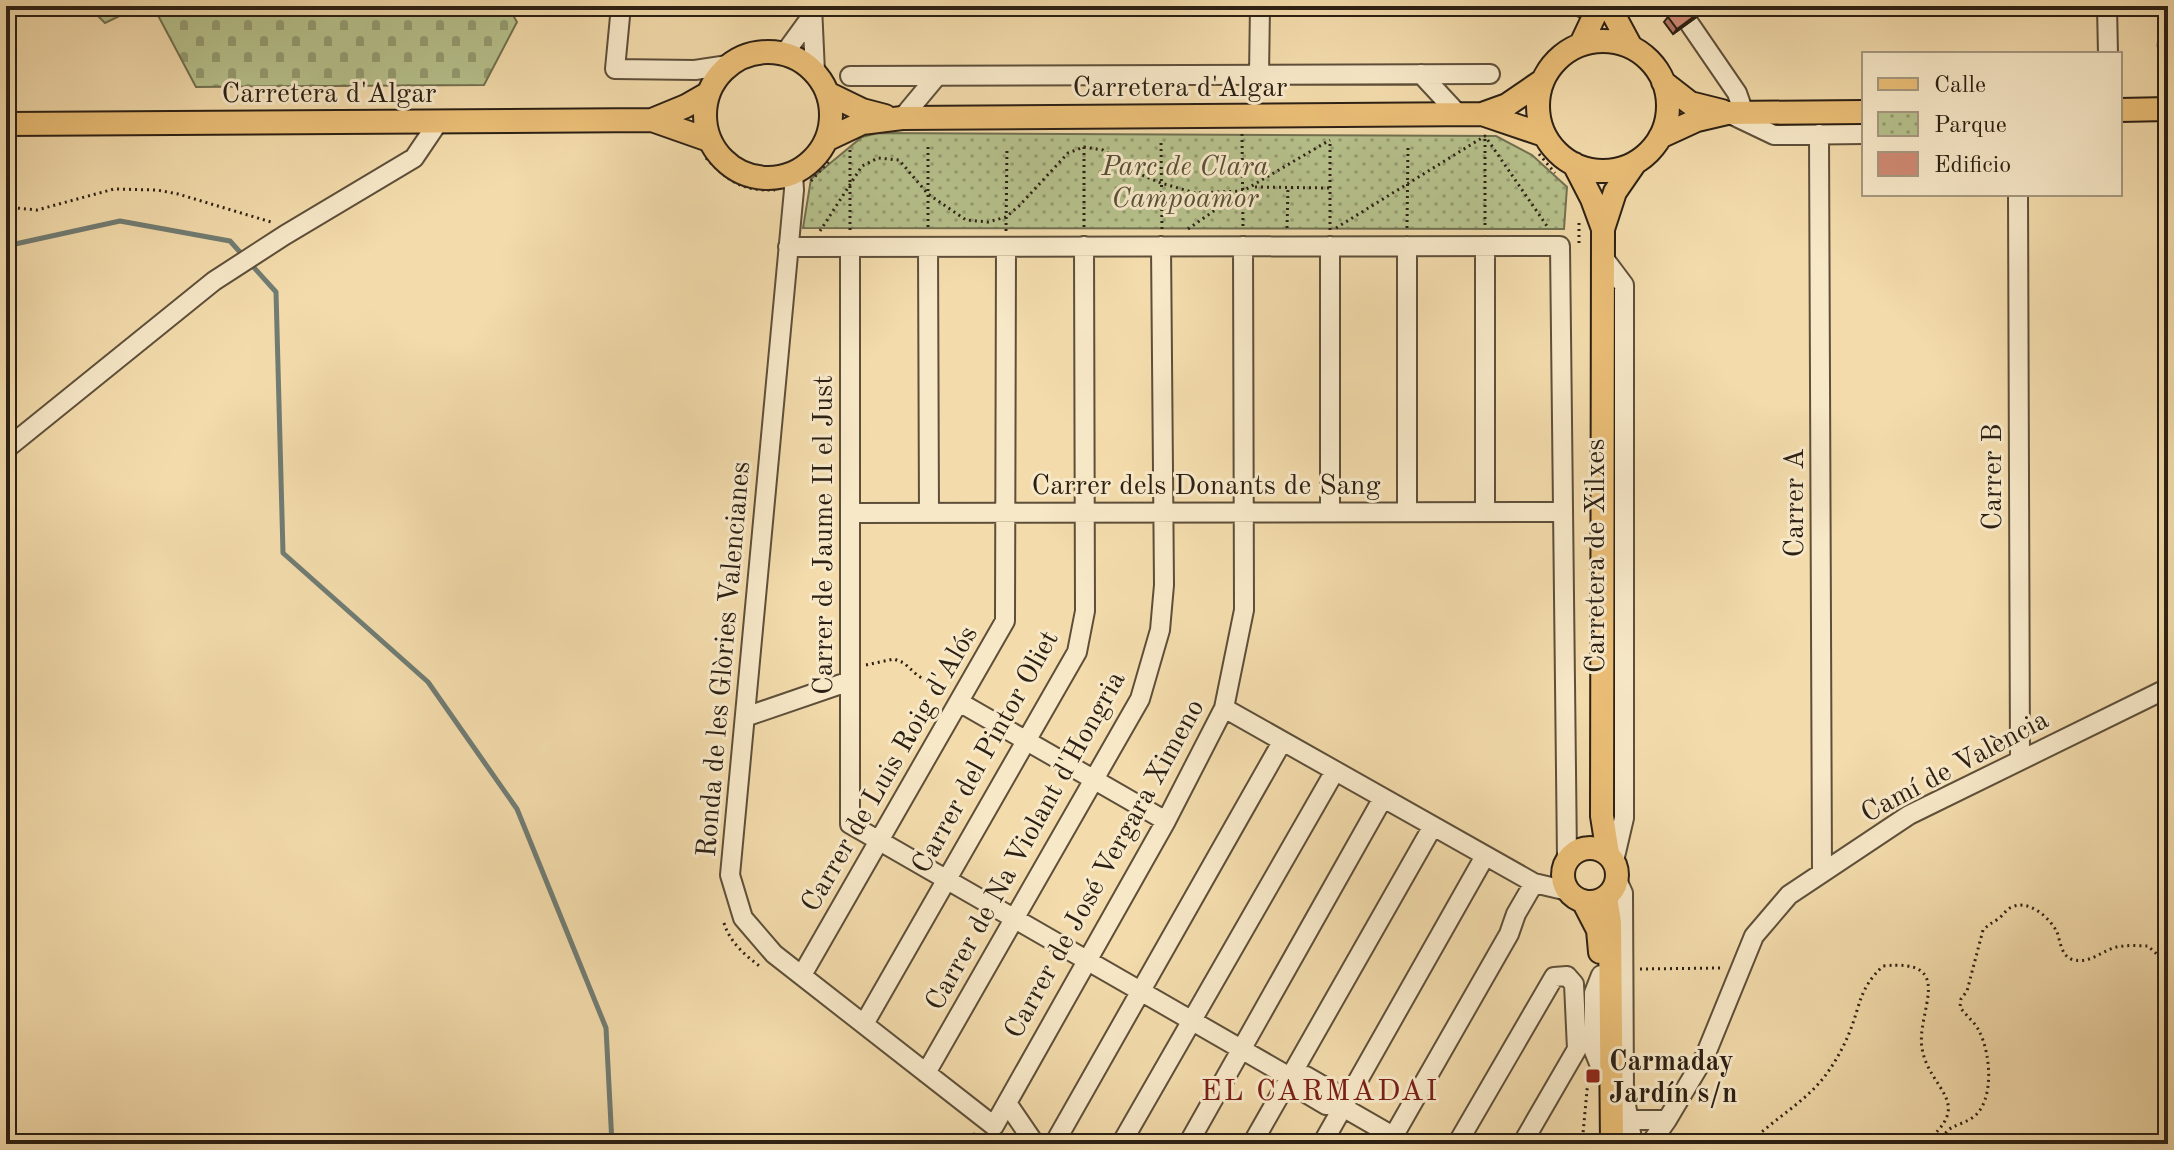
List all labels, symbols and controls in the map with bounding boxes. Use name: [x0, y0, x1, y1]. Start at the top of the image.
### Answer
legend: [1862, 52, 2122, 196]
text: Calle: [1934, 74, 1986, 98]
street label: Carretera d'Algar: [1073, 75, 1288, 103]
street label: Carretera d'Algar: [222, 81, 437, 109]
text: Parque: [1934, 114, 2007, 138]
park label: Parc de Clara Campoamor: [1101, 154, 1268, 214]
text: Edificio: [1934, 154, 2011, 178]
street label: Carrer de Jaume II el Just: [811, 375, 839, 695]
street label: Carrer B: [1980, 423, 2008, 531]
street label: Carretera de Xilxes: [1583, 439, 1611, 673]
street label: Carrer A: [1782, 448, 1810, 558]
street label: Ronda de les Glòries Valencianes: [694, 460, 756, 858]
street label: Carrer dels Donants de Sang: [1031, 473, 1381, 501]
street label: Carrer de Luis Roig d'Alós: [797, 622, 984, 917]
street label: Carrer del Pintor Oliet: [908, 626, 1065, 879]
street label: Carrer de Na Violant d'Hongria: [922, 667, 1132, 1016]
street label: Carrer de José Vergara Ximeno: [1001, 695, 1211, 1044]
street label: Camí de València: [1857, 706, 2054, 829]
place label: Carmaday Jardín s/n: [1609, 1049, 1737, 1109]
marker: Carmaday Jardín s/n: [1584, 1067, 1602, 1085]
district label: EL CARMADAI: [1201, 1077, 1439, 1107]

